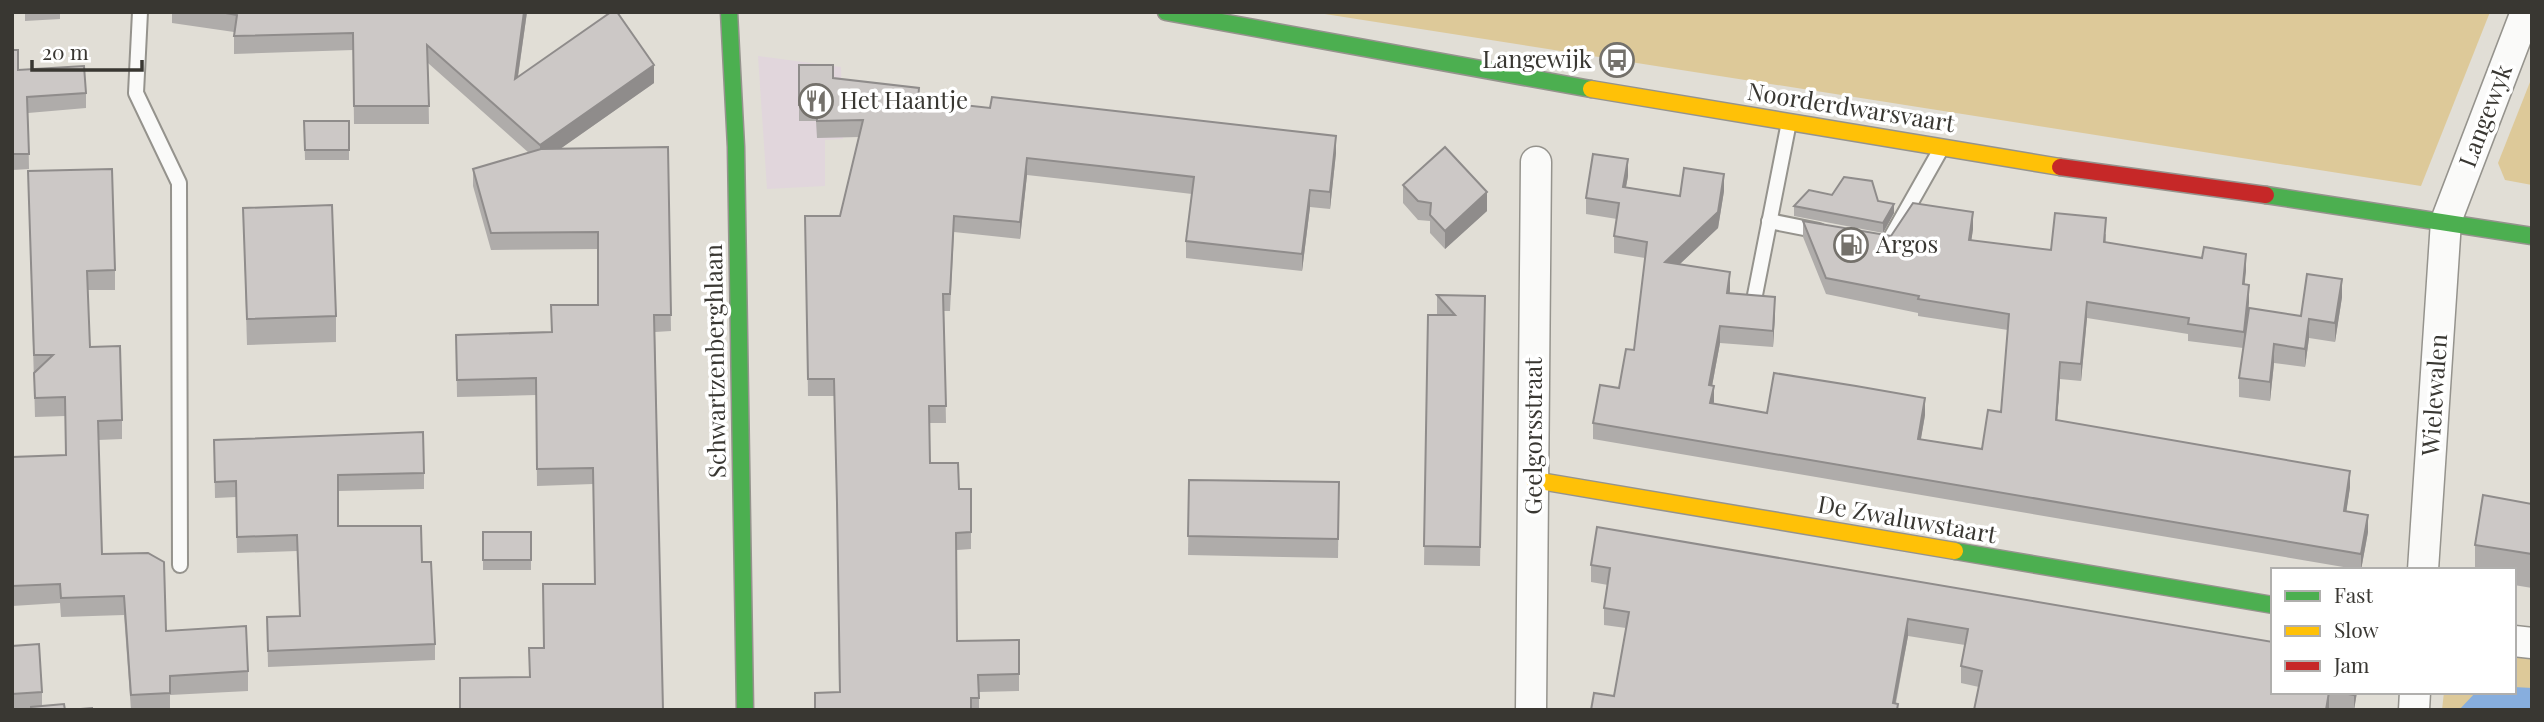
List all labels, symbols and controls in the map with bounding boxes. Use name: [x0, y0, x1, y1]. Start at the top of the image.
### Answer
scale bar: [32, 28, 142, 72]
text: 20 m: [42, 37, 89, 65]
bus stop icon: Langewijk: [1598, 41, 1636, 79]
place label: Langewijk: [1482, 42, 1593, 74]
street label: Langewyk: [2450, 58, 2519, 171]
street label: Noorderdwarsvaart: [1745, 74, 1958, 138]
restaurant icon: Het Haantje: [797, 82, 835, 120]
place label: Het Haantje: [840, 83, 968, 115]
fuel station icon: Argos: [1832, 226, 1870, 264]
place label: Argos: [1875, 227, 1938, 259]
street label: Schwartzenberghlaan: [696, 244, 732, 478]
street label: Wielewalen: [2413, 333, 2453, 458]
street label: Geelgorsstraat: [1516, 357, 1548, 515]
street label: De Zwaluwstaart: [1815, 487, 2000, 550]
legend: [2271, 568, 2516, 694]
text: Fast: [2334, 580, 2373, 608]
text: Slow: [2334, 615, 2379, 643]
text: Jam: [2333, 650, 2370, 678]

